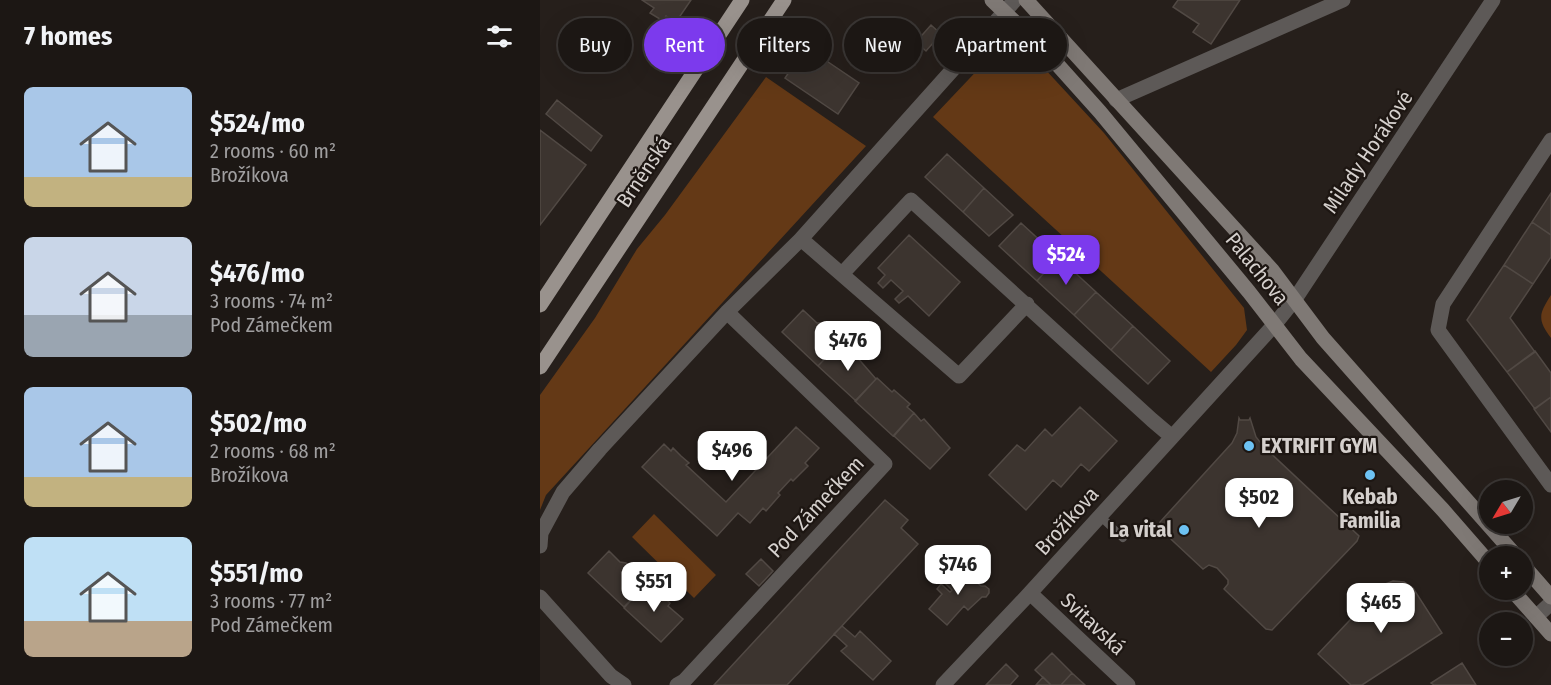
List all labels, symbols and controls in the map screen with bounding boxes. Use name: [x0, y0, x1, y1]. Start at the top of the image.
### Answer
chip: Buy: [558, 18, 632, 72]
chip: Rent: [644, 18, 725, 72]
chip: Filters: [737, 18, 832, 72]
chip: New: [844, 18, 922, 72]
chip: Apartment: [934, 18, 1067, 72]
icon: filters: [483, 20, 516, 53]
text: 7 homes: [24, 21, 112, 52]
street label: Milady Horákové: [1317, 86, 1419, 218]
text: $524/mo: [210, 108, 305, 139]
icon: home: [72, 111, 144, 183]
street label: Brněnská: [611, 132, 677, 212]
text: 2 rooms · 60 m²: [210, 139, 336, 163]
text: Brožíkova: [210, 163, 289, 187]
street label: Palachova: [1220, 227, 1294, 311]
pin: $524: [1030, 235, 1102, 286]
text: $524: [1047, 242, 1085, 266]
text: $476/mo: [210, 258, 305, 289]
icon: home: [72, 261, 144, 333]
text: 3 rooms · 74 m²: [210, 289, 333, 313]
text: Pod Zámečkem: [210, 313, 333, 337]
pin: $476: [812, 321, 884, 372]
text: $476: [829, 328, 867, 352]
text: $502/mo: [210, 408, 307, 439]
icon: home: [72, 411, 144, 483]
pin: $496: [696, 431, 768, 482]
place label: EXTRIFIT GYM: [1261, 433, 1377, 459]
text: $496: [712, 438, 752, 462]
text: 2 rooms · 68 m²: [210, 439, 336, 463]
marker: EXTRIFIT GYM: [1242, 439, 1256, 453]
street label: Pod Zámečkem: [762, 451, 870, 563]
text: Brožíkova: [210, 463, 289, 487]
marker: Kebab Familia: [1363, 468, 1377, 482]
pin: $502: [1223, 478, 1295, 529]
north arrow: [1479, 480, 1533, 534]
map controls: [1479, 480, 1533, 666]
street label: Brožíkova: [1030, 482, 1104, 560]
place label: Kebab Familia: [1339, 484, 1401, 534]
text: $502: [1239, 485, 1279, 509]
place label: La vital: [1109, 517, 1172, 543]
marker: La vital: [1177, 523, 1191, 537]
pin: $746: [922, 545, 994, 596]
button: +: [1479, 546, 1533, 600]
text: $746: [939, 552, 977, 576]
text: $551/mo: [210, 558, 303, 589]
icon: home: [72, 561, 144, 633]
pin: $551: [618, 562, 690, 613]
text: $551: [636, 569, 672, 593]
pin: $465: [1345, 583, 1417, 634]
street label: Svitavská: [1055, 587, 1131, 661]
text: 3 rooms · 77 m²: [210, 589, 332, 613]
text: $465: [1361, 590, 1401, 614]
button: −: [1479, 612, 1533, 666]
text: Pod Zámečkem: [210, 613, 333, 637]

